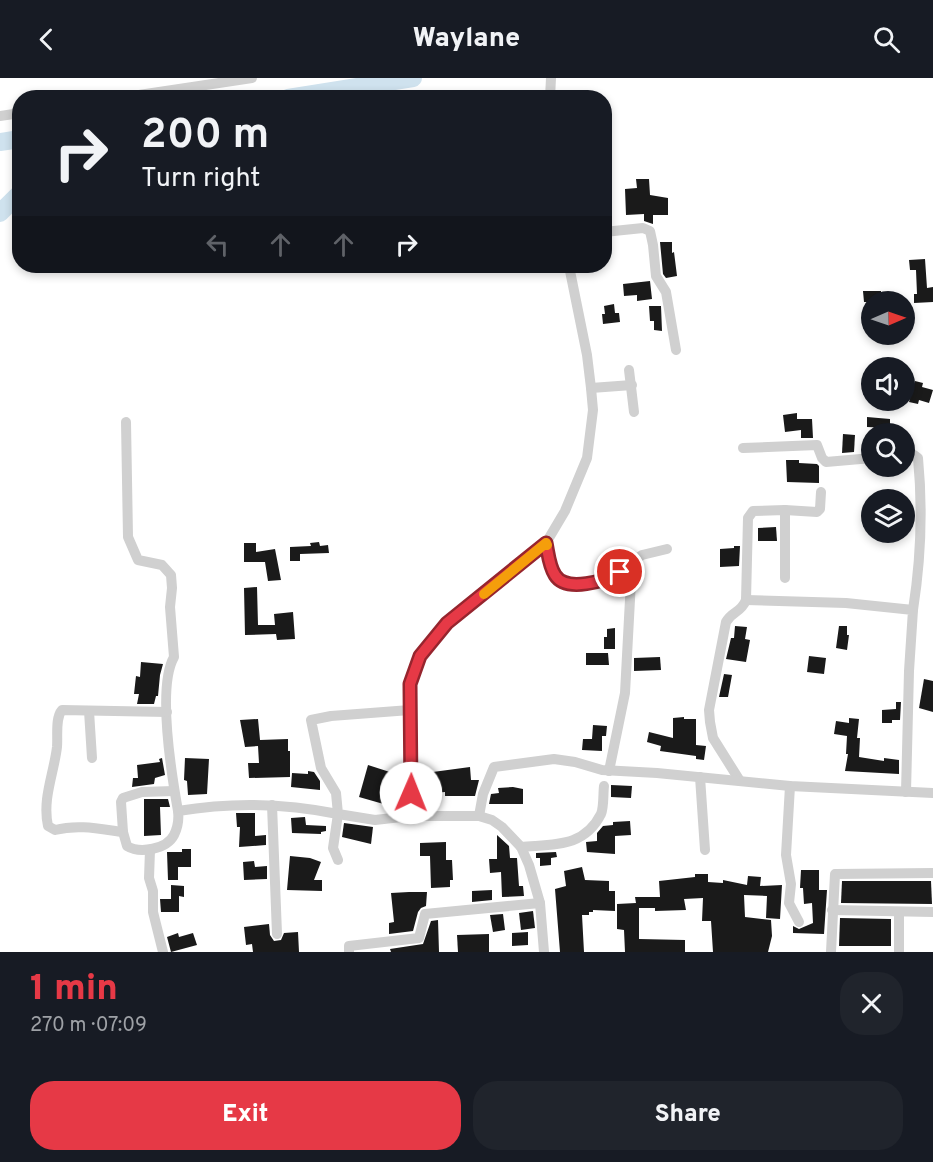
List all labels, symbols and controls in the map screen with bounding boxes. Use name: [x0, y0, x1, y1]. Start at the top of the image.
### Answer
text: Waylane: [413, 22, 520, 56]
icon: back: [30, 23, 63, 56]
icon: search: [870, 23, 903, 56]
text: 200 m: [141, 110, 269, 163]
icon: right: [42, 114, 120, 192]
text: Turn right: [141, 162, 260, 196]
icon: left: [201, 228, 234, 261]
icon: ahead: [264, 228, 297, 261]
icon: ahead: [327, 228, 360, 261]
icon: right: [390, 228, 423, 261]
north arrow: [861, 291, 915, 345]
map controls: [861, 291, 915, 543]
button: sound: [861, 357, 915, 411]
button: search: [861, 423, 915, 477]
button: layers: [861, 489, 915, 543]
pin: [594, 546, 645, 597]
icon: arrive: [603, 555, 636, 588]
position arrow: [379, 761, 443, 825]
text: 1 min: [30, 967, 118, 1013]
button: close: [840, 972, 903, 1035]
text: 270 m · 07:09: [30, 1013, 147, 1039]
button: Exit: [30, 1081, 461, 1150]
button: Share: [473, 1081, 903, 1150]

